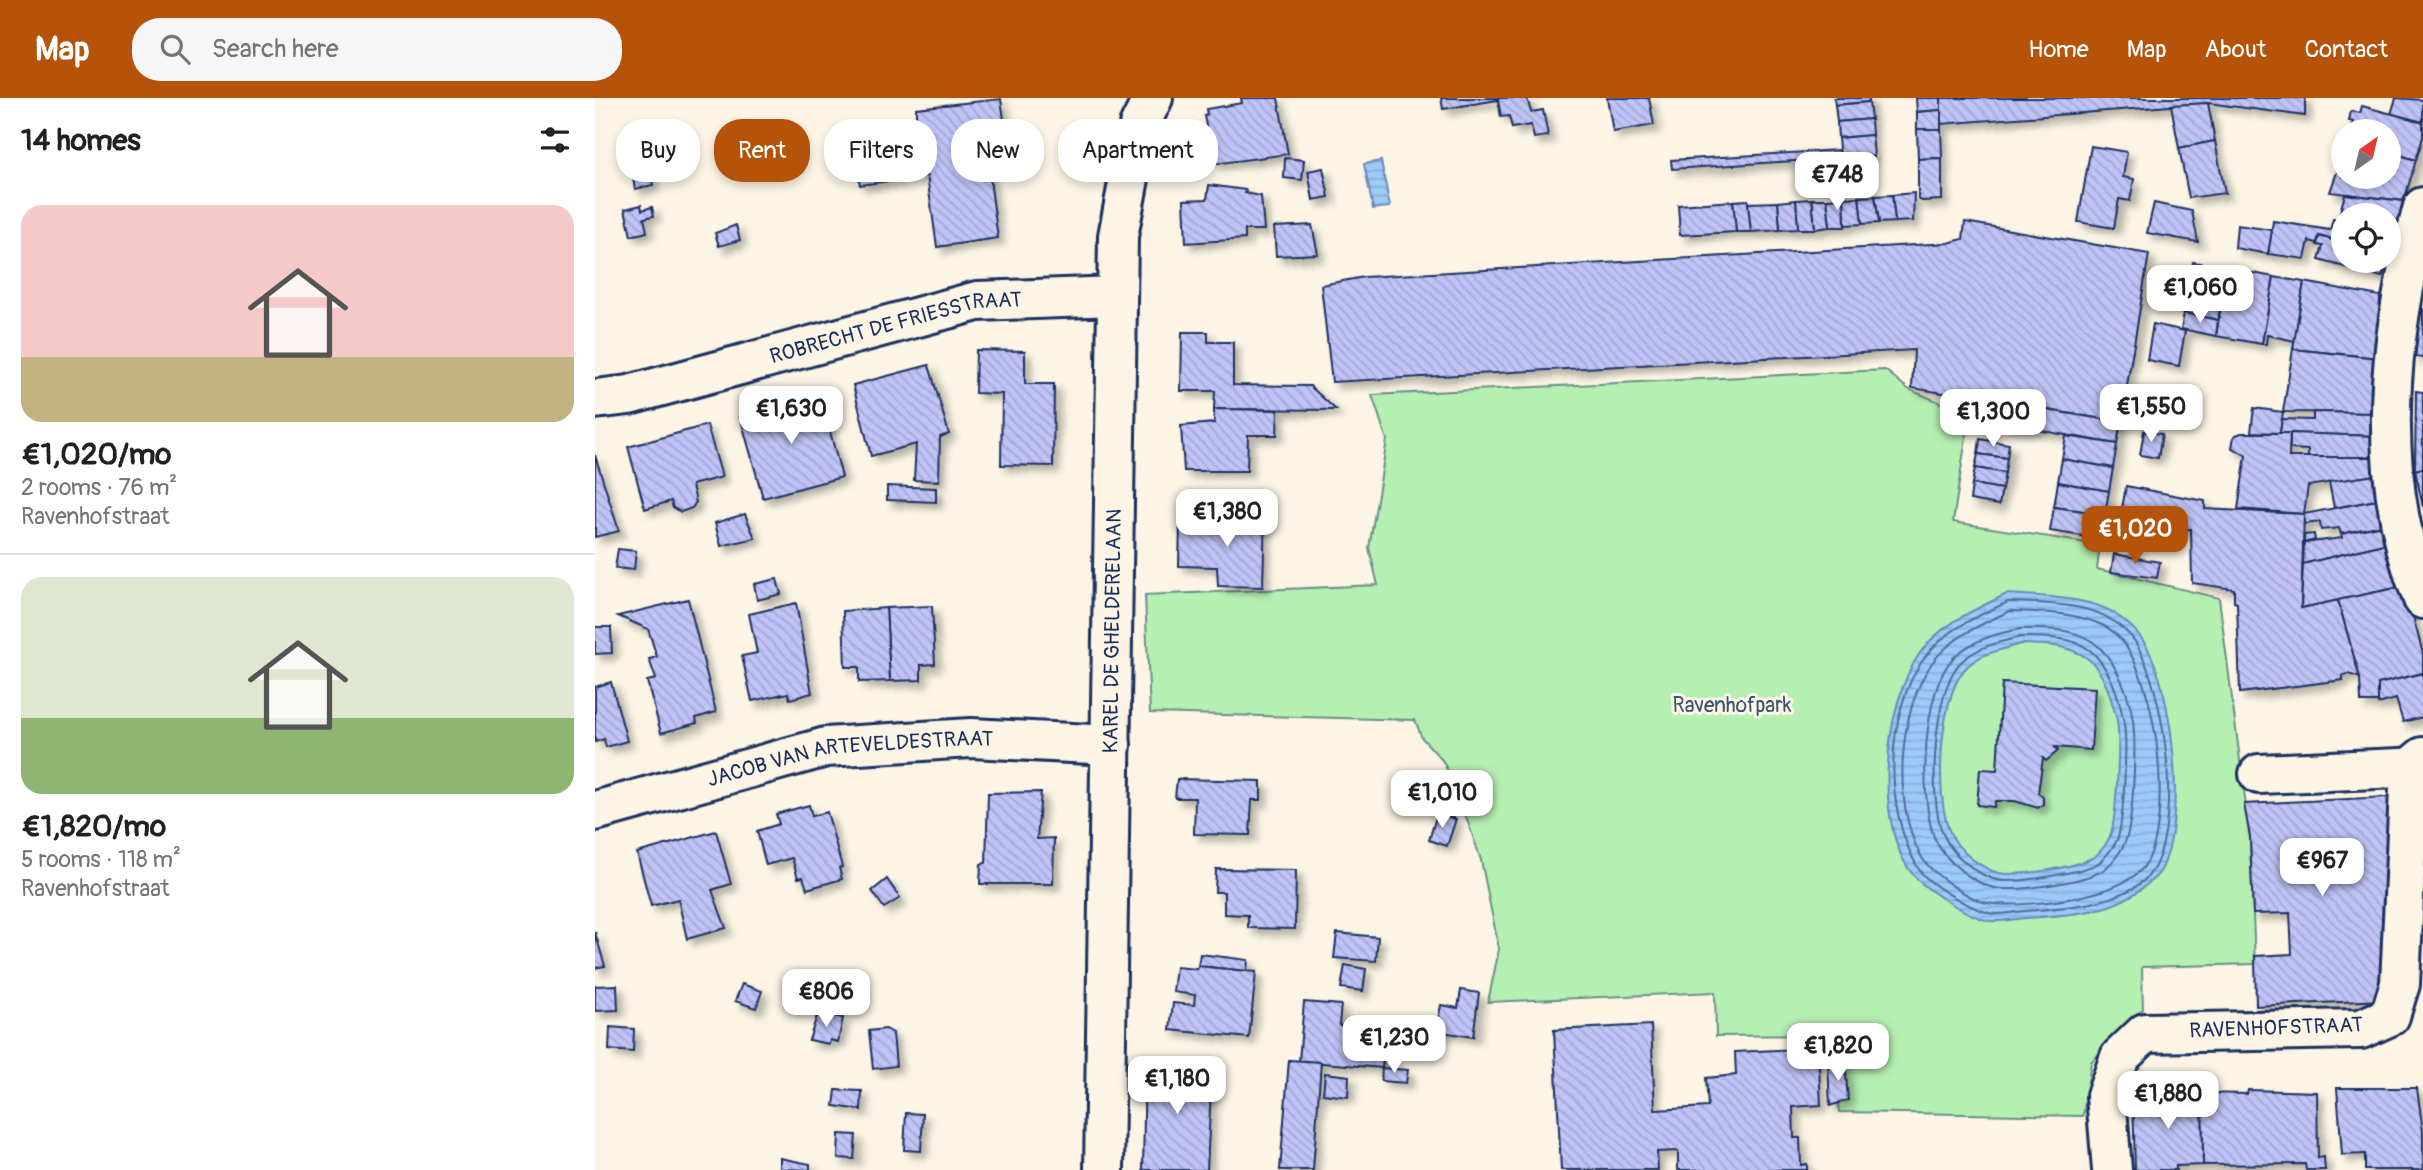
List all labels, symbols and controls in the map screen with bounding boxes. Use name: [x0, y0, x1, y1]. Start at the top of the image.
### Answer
search box: [132, 18, 622, 81]
text: Map: [35, 29, 90, 70]
icon: search: [156, 30, 194, 68]
text: Search here: [212, 33, 339, 65]
text: Home: [2028, 35, 2089, 64]
text: Map: [2127, 35, 2167, 64]
text: About: [2205, 35, 2267, 64]
text: Contact: [2305, 35, 2388, 64]
chip: Buy: [616, 119, 700, 182]
chip: Rent: [714, 119, 810, 182]
chip: Filters: [824, 119, 937, 182]
chip: New: [951, 119, 1044, 182]
chip: Apartment: [1058, 119, 1218, 182]
north arrow: [2331, 119, 2401, 189]
map controls: [2331, 119, 2401, 273]
icon: filters: [536, 121, 574, 159]
text: 14 homes: [21, 122, 141, 159]
pin: €748: [1796, 152, 1878, 212]
text: €748: [1811, 160, 1863, 189]
button: locate: [2331, 203, 2401, 273]
icon: home: [235, 250, 361, 376]
pin: €1,060: [2143, 266, 2257, 325]
text: €1,060: [2163, 273, 2237, 302]
street label: ROBRECHT DE FRIESSTRAAT: [767, 286, 1023, 370]
pin: €1,550: [2094, 384, 2208, 444]
pin: €1,630: [734, 386, 848, 446]
pin: €1,300: [1936, 390, 2050, 449]
text: €1,550: [2116, 392, 2186, 421]
text: €1,630: [755, 394, 827, 423]
text: €1,300: [1956, 397, 2030, 426]
text: €1,020/mo: [21, 436, 171, 473]
text: 2 rooms · 76 m²: [21, 473, 177, 502]
pin: €1,380: [1170, 490, 1284, 549]
text: €1,380: [1192, 497, 1262, 526]
text: Ravenhofstraat: [21, 502, 169, 531]
pin: €1,020: [2078, 506, 2192, 566]
street label: KAREL DE GHELDERELAAN: [1097, 509, 1127, 754]
text: €1,020: [2098, 514, 2172, 543]
icon: home: [235, 622, 361, 748]
park label: Ravenhofpark: [1673, 692, 1792, 719]
street label: JACOB VAN ARTEVELDESTRAAT: [704, 724, 994, 793]
pin: €1,010: [1385, 770, 1499, 830]
text: €1,010: [1407, 778, 1477, 807]
text: €1,820/mo: [21, 808, 166, 845]
pin: €967: [2281, 838, 2363, 898]
text: 5 rooms · 118 m²: [21, 845, 181, 874]
text: €967: [2296, 846, 2348, 875]
text: Ravenhofstraat: [21, 874, 169, 903]
pin: €806: [785, 970, 867, 1029]
text: €806: [798, 977, 854, 1006]
street label: RAVENHOFSTRAAT: [2189, 1011, 2364, 1045]
pin: €1,230: [1337, 1016, 1451, 1075]
text: €1,230: [1359, 1023, 1429, 1052]
pin: €1,820: [1781, 1024, 1895, 1083]
text: €1,820: [1803, 1031, 1873, 1060]
pin: €1,180: [1120, 1056, 1234, 1116]
text: €1,180: [1144, 1064, 1210, 1093]
pin: €1,880: [2111, 1072, 2225, 1131]
text: €1,880: [2134, 1079, 2202, 1108]

